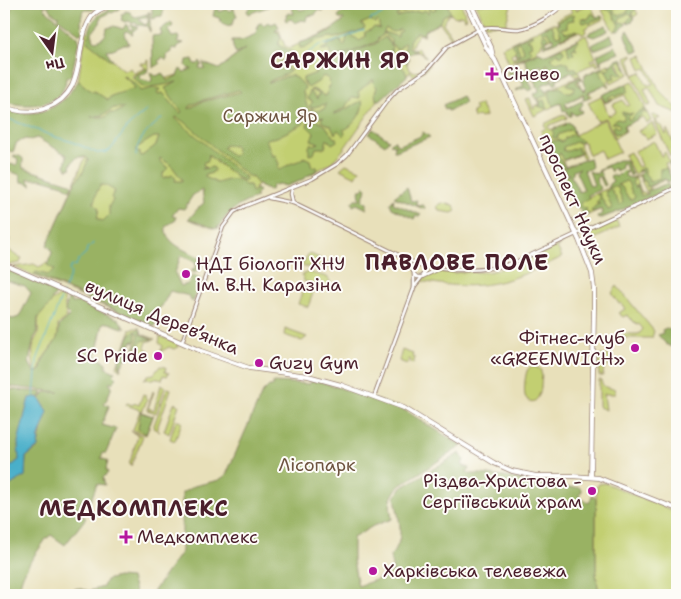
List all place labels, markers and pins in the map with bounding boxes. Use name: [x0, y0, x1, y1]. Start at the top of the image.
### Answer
place label: Сінево: [503, 62, 560, 86]
marker: Сінево: [485, 67, 499, 81]
place label: НДІ біології ХНУ ім. В.Н. Каразіна: [196, 252, 345, 297]
marker: НДІ біології ХНУ ім. В.Н. Каразіна: [180, 268, 192, 280]
place label: Фітнес-клуб «GREENWICH»: [490, 326, 625, 371]
marker: Фітнес-клуб «GREENWICH»: [629, 342, 641, 354]
place label: SC Pride: [77, 344, 148, 368]
marker: SC Pride: [152, 350, 164, 362]
place label: Guzy Gym: [269, 351, 359, 375]
marker: Guzy Gym: [253, 357, 265, 369]
place label: Різдва-Христова - Сергіївський храм: [422, 469, 582, 514]
marker: Різдва-Христова - Сергіївський храм: [586, 485, 598, 497]
place label: Медкомплекс: [137, 525, 258, 549]
marker: Медкомплекс: [119, 530, 133, 544]
place label: Харківська телевежа: [383, 559, 567, 583]
marker: Харківська телевежа: [367, 565, 379, 577]

